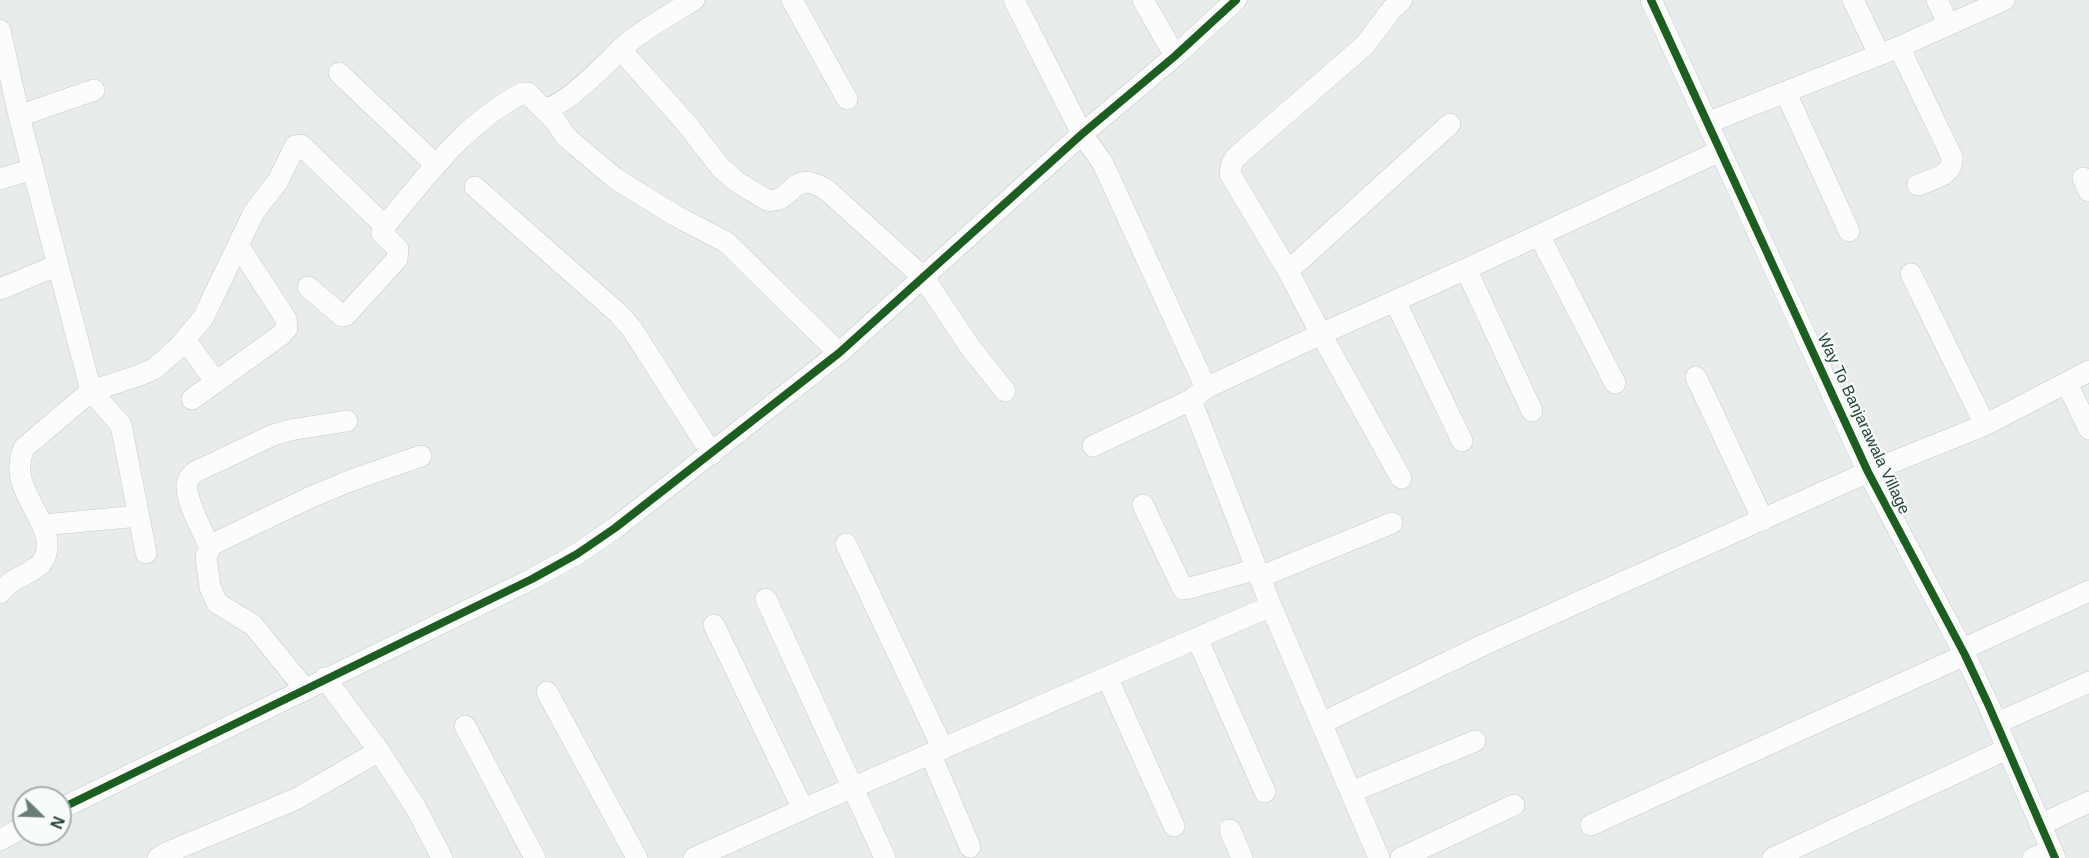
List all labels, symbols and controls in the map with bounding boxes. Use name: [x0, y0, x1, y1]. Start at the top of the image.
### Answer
street label: Way To Banjarawala Village: [1813, 330, 1913, 518]
north arrow: [12, 786, 72, 846]
text: N: [47, 814, 67, 831]

